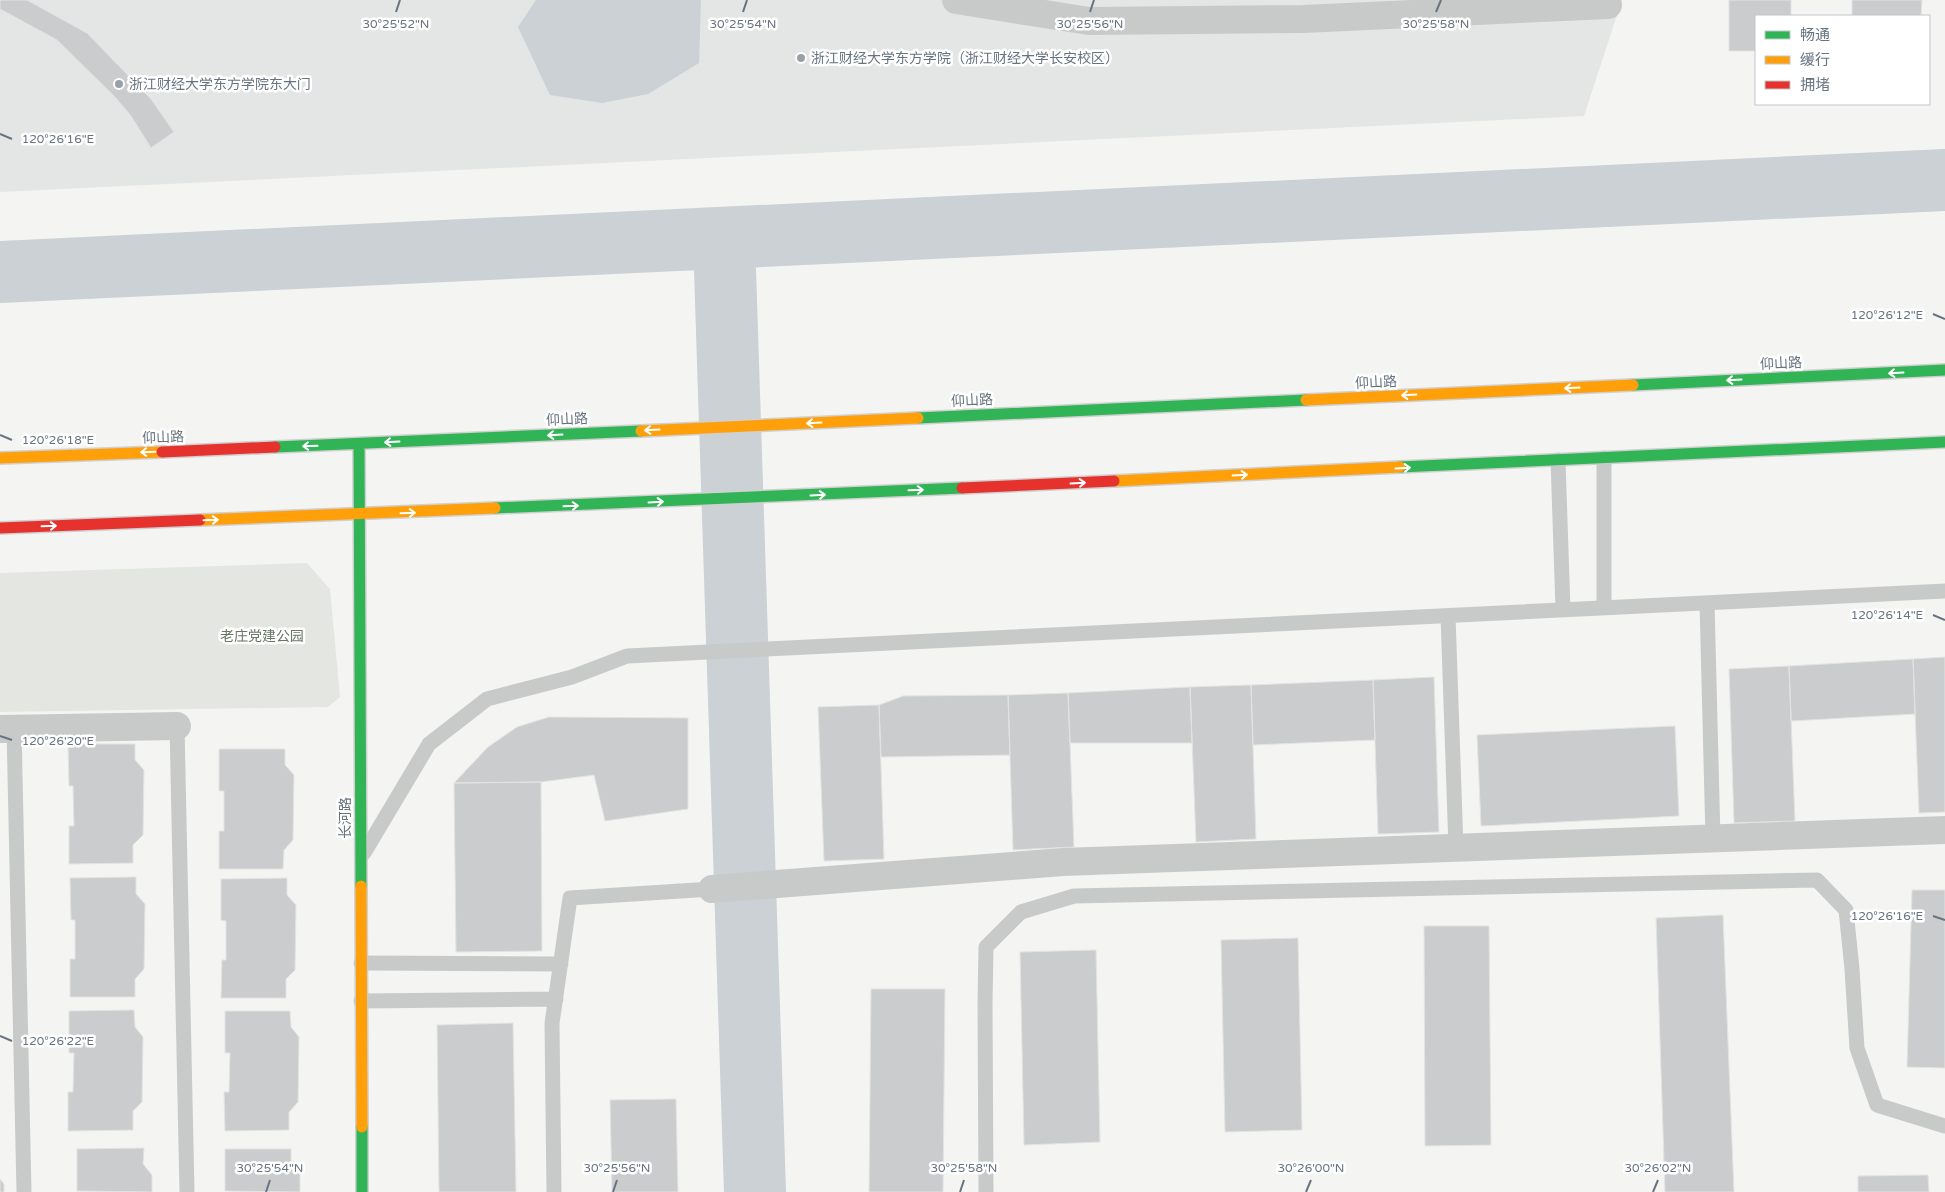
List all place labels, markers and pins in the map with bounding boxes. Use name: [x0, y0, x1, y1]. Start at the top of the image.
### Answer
place label: 浙江财经大学东方学院（浙江财经大学长安校区）: [811, 50, 1119, 67]
marker: 浙江财经大学东方学院（浙江财经大学长安校区）: [795, 52, 807, 64]
place label: 浙江财经大学东方学院东大门: [129, 76, 311, 93]
marker: 浙江财经大学东方学院东大门: [113, 78, 125, 90]

